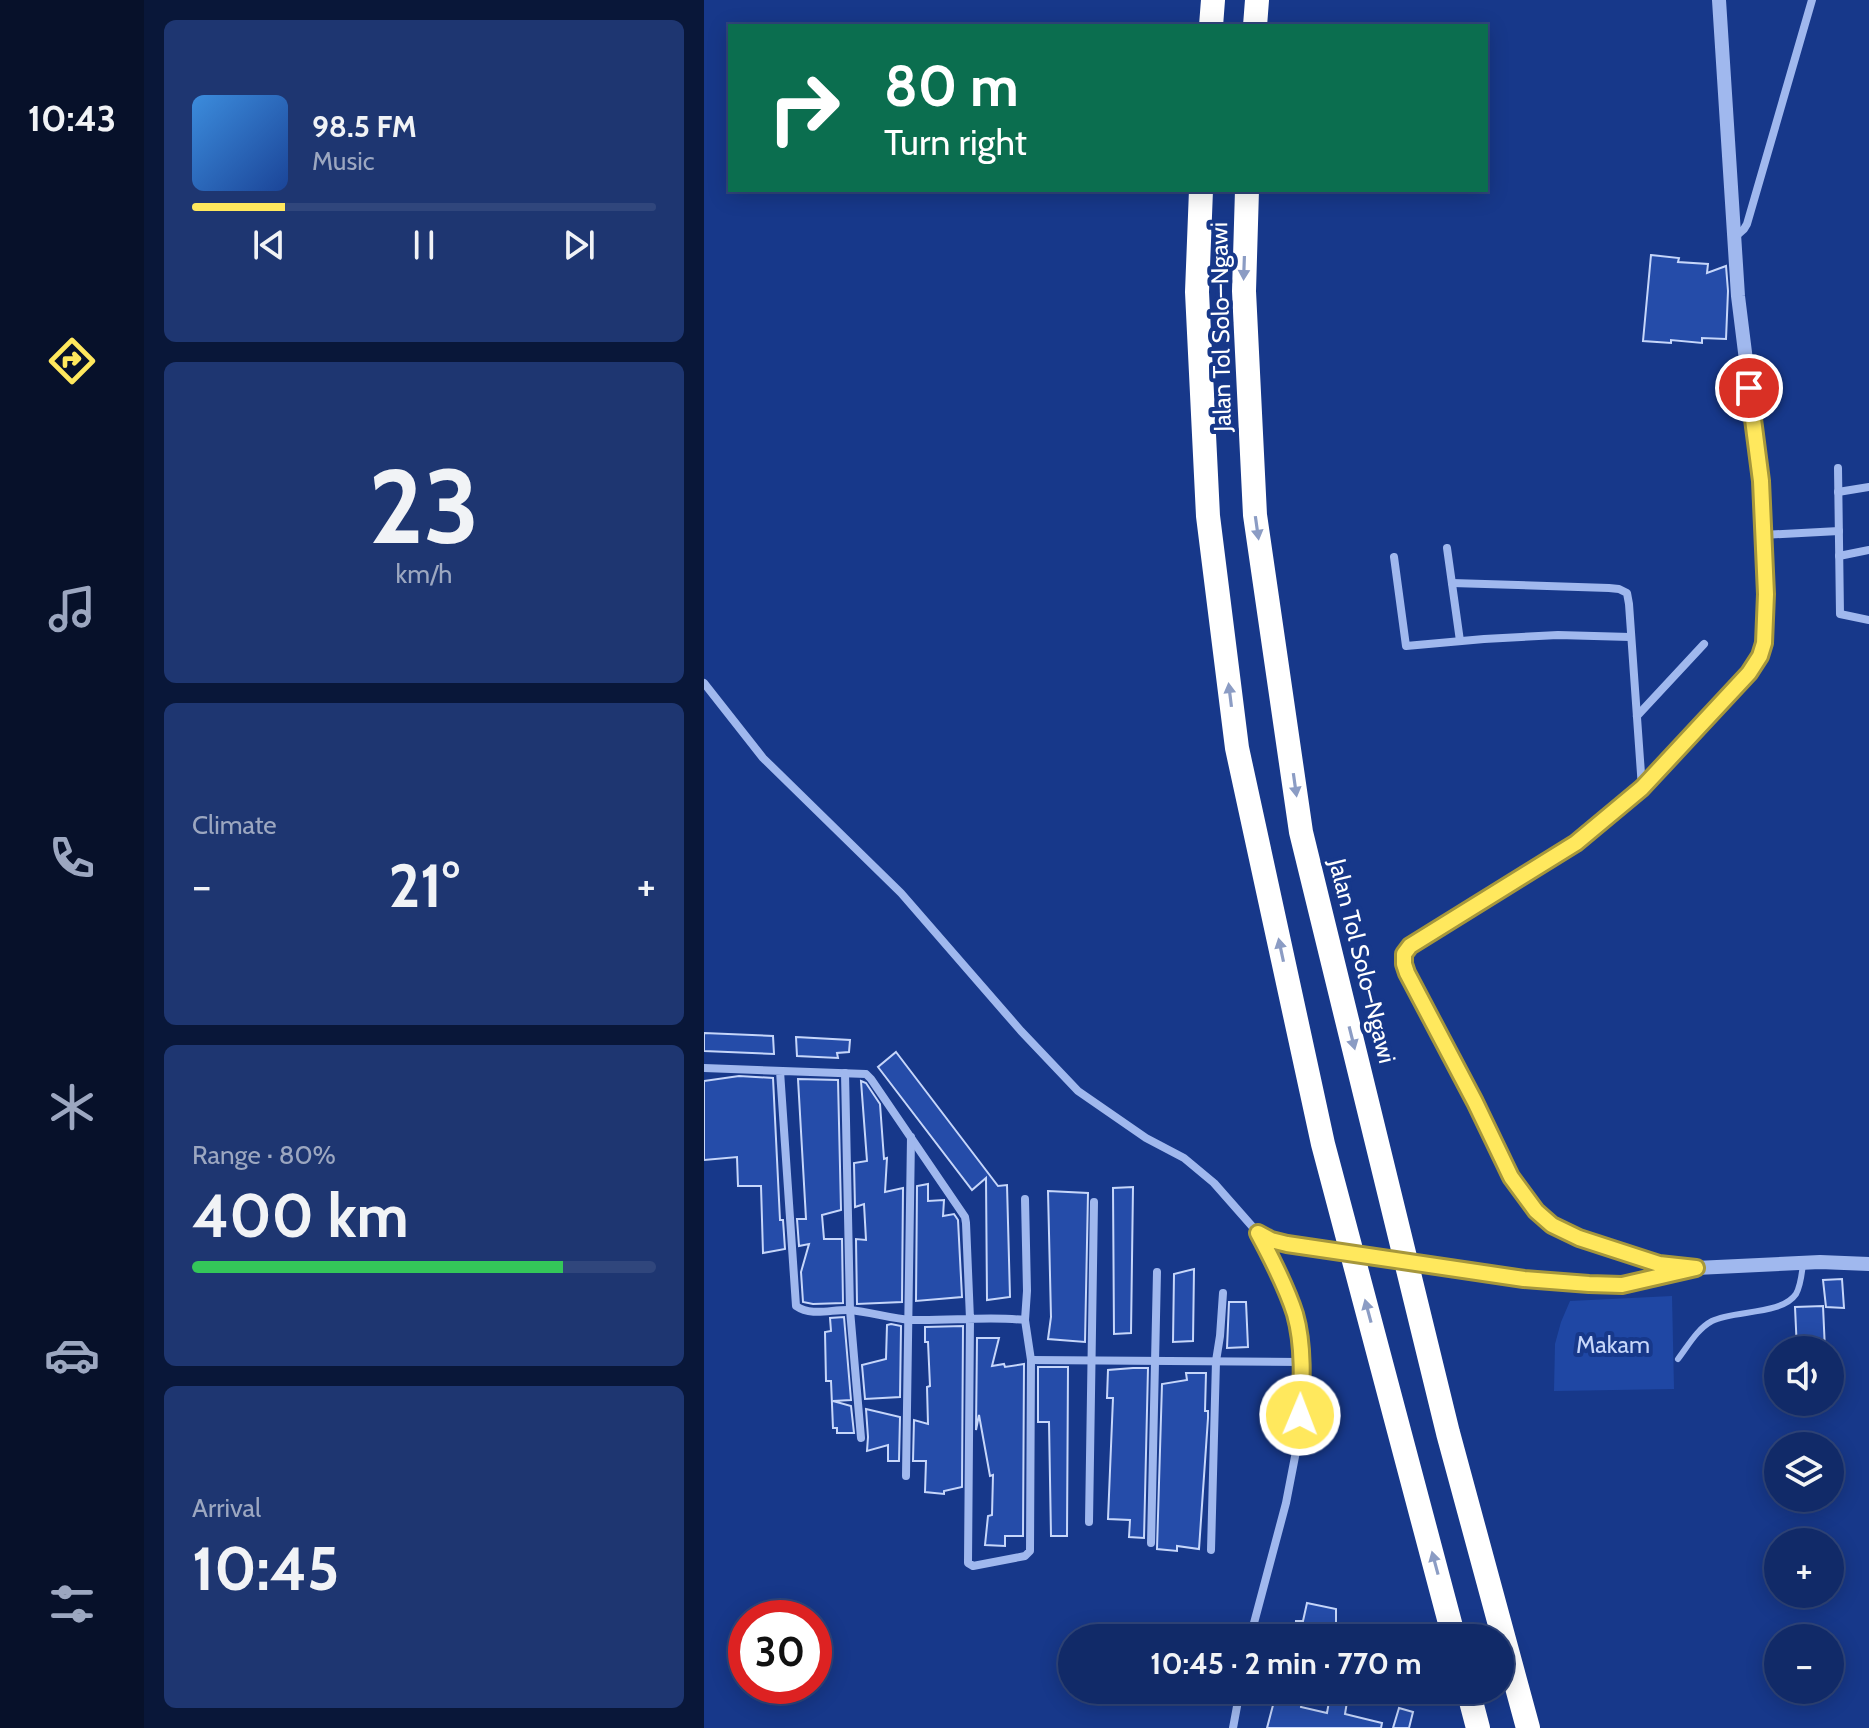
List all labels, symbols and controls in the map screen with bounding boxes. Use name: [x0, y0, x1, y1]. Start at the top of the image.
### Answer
text: 80 m: [884, 52, 1019, 120]
icon: right: [752, 56, 856, 160]
text: 10:43: [28, 96, 116, 140]
text: 98.5 FM: [312, 108, 417, 145]
text: Turn right: [884, 120, 1027, 164]
text: Music: [312, 145, 375, 177]
street label: Jalan Tol Solo–Ngawi: [1204, 222, 1237, 433]
icon: previous: [247, 223, 291, 267]
icon: pause: [402, 223, 446, 267]
icon: next: [557, 223, 601, 267]
one-way arrow: [1238, 256, 1251, 281]
icon: directions: [44, 333, 100, 389]
pin: [1715, 354, 1783, 422]
icon: arrive: [1727, 366, 1771, 410]
text: 23: [368, 443, 480, 569]
one-way arrow: [1251, 515, 1264, 540]
text: km/h: [396, 558, 452, 590]
icon: music: [44, 581, 100, 637]
one-way arrow: [1224, 682, 1237, 707]
one-way arrow: [1289, 773, 1302, 798]
text: Climate: [192, 809, 277, 841]
icon: phone: [44, 830, 100, 886]
text: 21°: [388, 849, 460, 922]
street label: Jalan Tol Solo–Ngawi: [1323, 855, 1402, 1066]
text: −: [192, 859, 211, 912]
text: +: [637, 859, 656, 912]
one-way arrow: [1274, 937, 1287, 962]
one-way arrow: [1346, 1026, 1358, 1051]
icon: climate: [44, 1079, 100, 1135]
text: Range · 80%: [192, 1139, 336, 1171]
text: 400 km: [192, 1179, 409, 1252]
one-way arrow: [1361, 1299, 1374, 1323]
icon: car: [44, 1327, 100, 1383]
park label: Makam: [1576, 1330, 1650, 1359]
map controls: [1764, 1336, 1844, 1704]
button: sound: [1764, 1336, 1844, 1416]
position arrow: [1258, 1373, 1342, 1457]
button: layers: [1764, 1432, 1844, 1512]
text: Arrival: [192, 1492, 261, 1524]
button: +: [1764, 1528, 1844, 1608]
text: 10:45: [192, 1532, 339, 1605]
one-way arrow: [1428, 1550, 1440, 1575]
icon: filters: [44, 1576, 100, 1632]
speed limit sign: 30: [728, 1600, 832, 1704]
button: −: [1764, 1624, 1844, 1704]
text: 10:45 · 2 min · 770 m: [1150, 1645, 1422, 1682]

